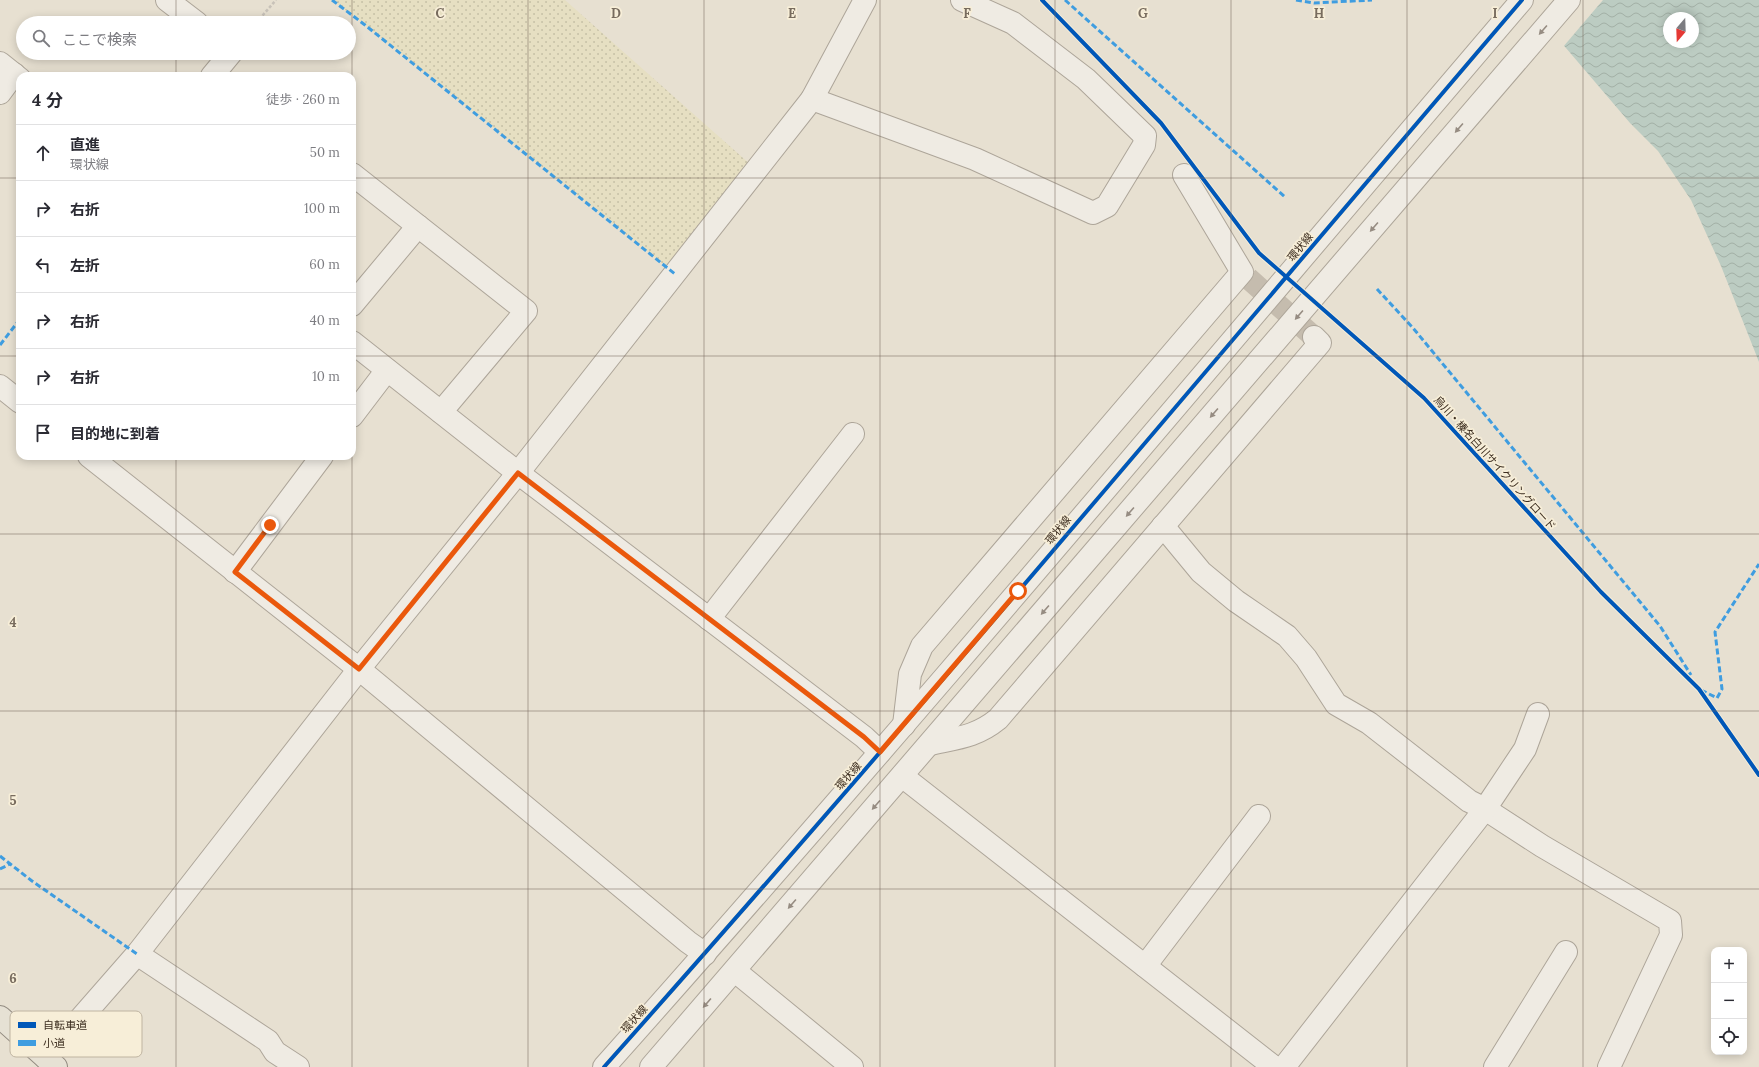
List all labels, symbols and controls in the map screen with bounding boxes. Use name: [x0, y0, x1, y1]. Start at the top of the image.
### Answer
text: C: [436, 5, 445, 22]
text: D: [611, 5, 621, 22]
text: E: [788, 5, 796, 22]
text: F: [963, 5, 971, 22]
text: G: [1138, 5, 1148, 22]
text: H: [1314, 5, 1324, 22]
text: I: [1492, 5, 1498, 22]
north arrow: [1663, 12, 1699, 48]
search box: [16, 16, 356, 60]
one-way arrow: [1539, 24, 1548, 35]
icon: search: [30, 27, 52, 49]
text: ここで検索: [62, 30, 137, 49]
text: 4 分: [32, 89, 63, 111]
text: 徒歩 · 260 m: [266, 91, 340, 108]
one-way arrow: [1454, 123, 1463, 134]
text: 直進: [70, 135, 100, 154]
icon: ahead: [32, 142, 54, 164]
text: 50 m: [310, 144, 340, 161]
text: 環状線: [70, 156, 109, 173]
icon: right: [32, 198, 54, 220]
text: 右折: [70, 200, 100, 219]
text: 100 m: [304, 200, 340, 217]
one-way arrow: [1370, 222, 1379, 232]
street label: 環状線: [1284, 230, 1316, 264]
icon: left: [32, 254, 54, 276]
text: 左折: [70, 256, 100, 275]
text: 60 m: [309, 256, 340, 273]
one-way arrow: [1295, 309, 1304, 320]
icon: right: [32, 310, 54, 332]
text: 右折: [70, 312, 100, 331]
text: 40 m: [310, 312, 340, 329]
icon: right: [32, 366, 54, 388]
text: 右折: [70, 368, 100, 387]
text: 10 m: [312, 368, 340, 385]
street label: 烏川・榛名白川サイクリングロード: [1431, 393, 1559, 533]
one-way arrow: [1210, 408, 1219, 418]
icon: arrive: [32, 422, 54, 444]
text: 目的地に到着: [70, 424, 160, 443]
one-way arrow: [1125, 506, 1134, 517]
street label: 環状線: [1042, 513, 1074, 547]
route end: [261, 516, 279, 534]
route start: [1009, 582, 1027, 600]
one-way arrow: [1040, 605, 1049, 616]
text: 4: [9, 614, 17, 631]
street label: 環状線: [832, 759, 864, 793]
text: 5: [9, 792, 17, 809]
one-way arrow: [872, 800, 881, 811]
one-way arrow: [787, 899, 797, 909]
map controls: [1711, 947, 1747, 1055]
button: +: [1711, 947, 1747, 983]
text: 6: [9, 970, 17, 987]
button: −: [1711, 983, 1747, 1019]
one-way arrow: [703, 997, 712, 1008]
street label: 環状線: [618, 1002, 650, 1036]
legend: [10, 1011, 142, 1057]
text: 自転車道: [43, 1018, 87, 1032]
button: locate: [1711, 1019, 1747, 1055]
text: 小道: [43, 1036, 65, 1050]

